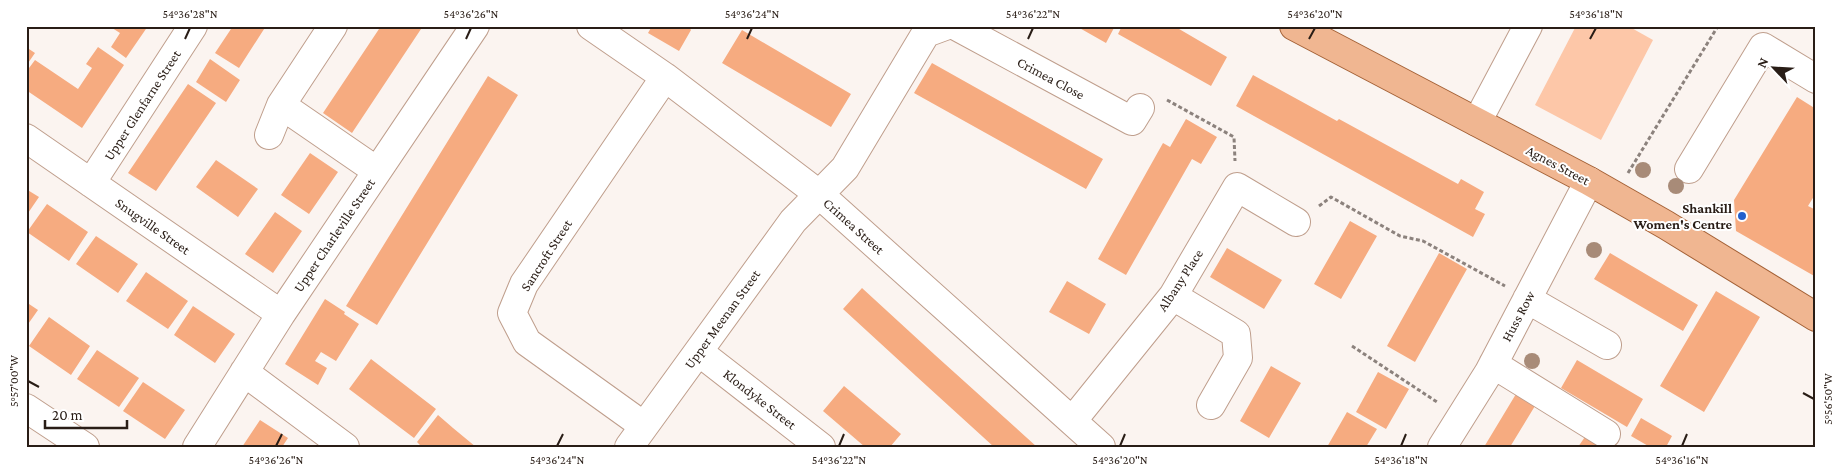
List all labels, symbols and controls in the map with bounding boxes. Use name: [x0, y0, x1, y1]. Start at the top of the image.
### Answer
text: 54°36'28"N: [162, 7, 218, 21]
text: 54°36'26"N: [444, 7, 499, 21]
text: 54°36'24"N: [725, 7, 779, 21]
text: 54°36'22"N: [1006, 7, 1060, 21]
text: 54°36'20"N: [1287, 7, 1343, 21]
text: 54°36'18"N: [1569, 7, 1623, 21]
north arrow: [1750, 42, 1800, 92]
street label: Upper Glenfarne Street: [100, 46, 184, 163]
street label: Crimea Close: [1015, 54, 1087, 102]
text: N: [1753, 54, 1772, 70]
street label: Agnes Street: [1524, 142, 1593, 188]
street label: Upper Charleville Street: [290, 175, 378, 295]
street label: Snugville Street: [113, 194, 194, 258]
street label: Crimea Street: [820, 195, 888, 258]
place label: Shankill Women's Centre: [1633, 200, 1732, 232]
marker: Shankill Women's Centre: [1736, 210, 1748, 222]
street label: Sancroft Street: [517, 216, 575, 294]
street label: Albany Place: [1154, 246, 1206, 314]
street label: Upper Meenan Street: [681, 266, 763, 372]
street label: Huss Row: [1498, 287, 1538, 344]
text: 5°57'00"W: [7, 355, 21, 407]
street label: Klondyke Street: [720, 366, 800, 433]
text: 5°56'50"W: [1821, 373, 1835, 425]
scale bar: [45, 398, 128, 430]
text: 20 m: [52, 407, 83, 423]
text: 54°36'26"N: [249, 453, 304, 467]
text: 54°36'24"N: [530, 453, 584, 467]
text: 54°36'22"N: [812, 453, 866, 467]
text: 54°36'20"N: [1092, 453, 1148, 467]
text: 54°36'18"N: [1374, 453, 1428, 467]
text: 54°36'16"N: [1655, 453, 1709, 467]

